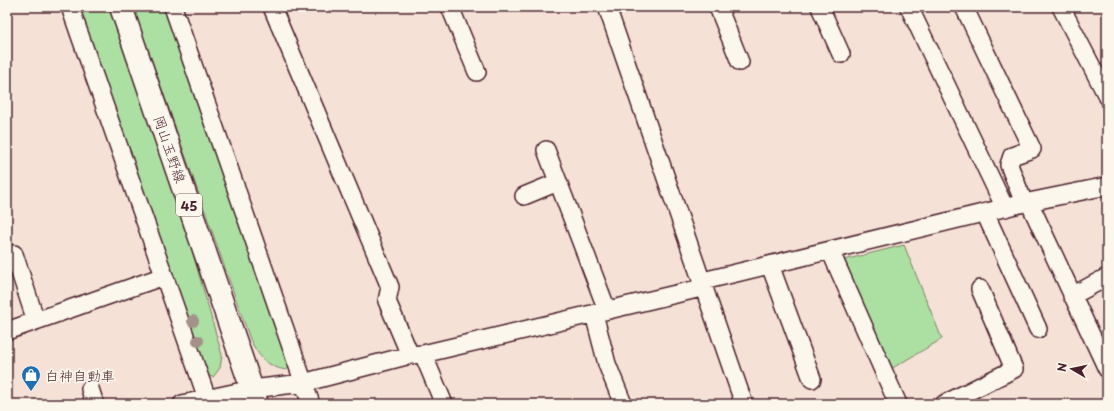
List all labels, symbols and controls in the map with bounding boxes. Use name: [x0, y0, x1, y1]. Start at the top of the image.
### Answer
street label: 岡山玉野線: [149, 112, 191, 186]
road number: 45: [176, 194, 202, 216]
north arrow: [1052, 349, 1092, 389]
text: N: [1053, 361, 1071, 373]
shop icon: 白神自動車: [20, 364, 42, 392]
place label: 白神自動車: [45, 365, 115, 386]

